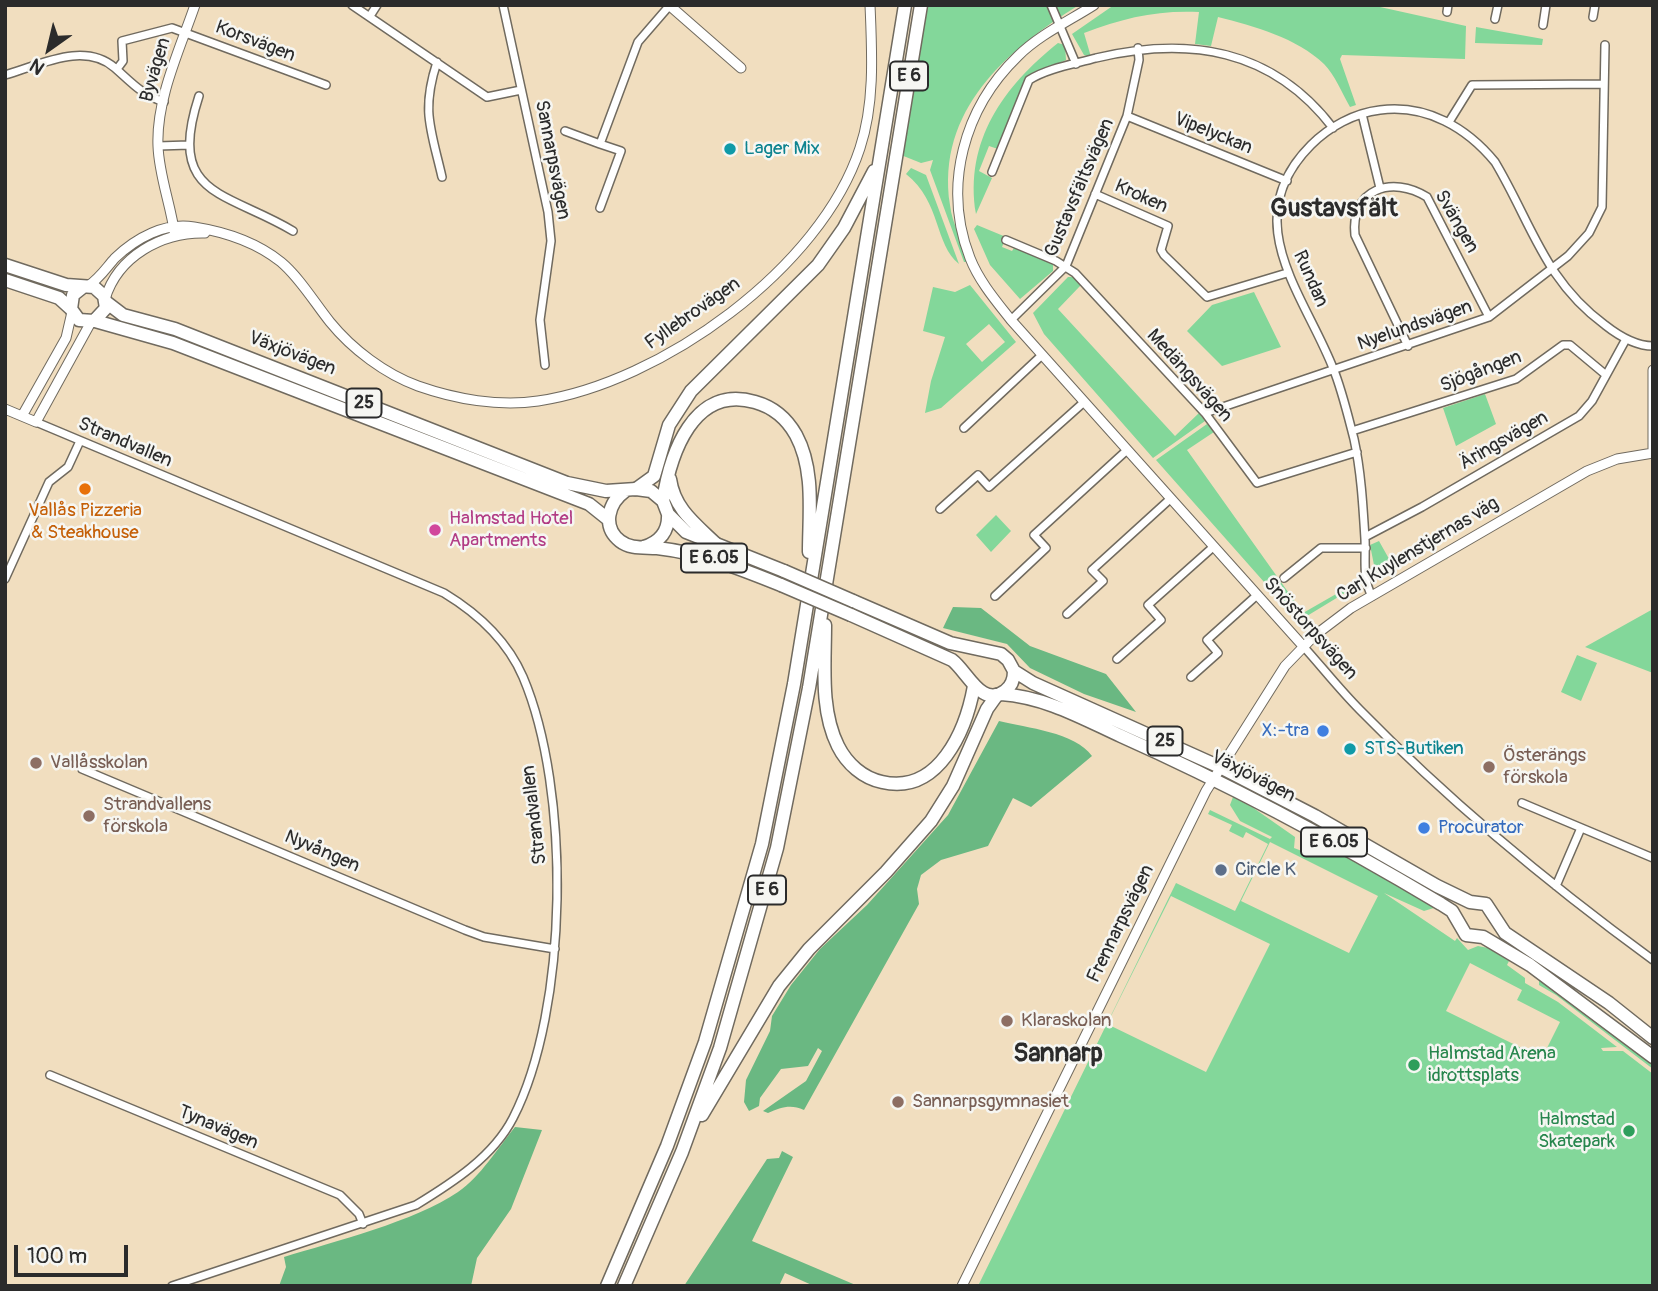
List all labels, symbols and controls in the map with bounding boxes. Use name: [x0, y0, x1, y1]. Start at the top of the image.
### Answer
north arrow: [14, 14, 84, 84]
street label: Korsvägen: [212, 16, 298, 68]
street label: Byvägen: [136, 35, 176, 105]
text: N: [25, 53, 49, 80]
road number: E 6: [890, 62, 928, 90]
street label: Sannarpsvägen: [529, 99, 575, 221]
street label: Vipelyckan: [1171, 108, 1255, 160]
street label: Gustavsfältsvägen: [1040, 115, 1120, 261]
place label: Lager Mix: [744, 138, 820, 160]
marker: Lager Mix: [722, 141, 738, 157]
street label: Kroken: [1111, 175, 1171, 219]
street label: Svängen: [1429, 187, 1483, 257]
district label: Gustavsfält: [1270, 193, 1398, 225]
street label: Rundan: [1287, 247, 1333, 311]
street label: Fyllebrovägen: [641, 273, 745, 355]
street label: Nyelundsvägen: [1355, 296, 1475, 356]
street label: Medängsvägen: [1141, 325, 1237, 427]
street label: Växjövägen: [245, 327, 339, 381]
street label: Sjögången: [1437, 346, 1525, 398]
road number: 25: [346, 388, 382, 418]
street label: Äringsvägen: [1456, 407, 1552, 475]
street label: Strandvallen: [75, 413, 175, 473]
marker: Vallås Pizzeria & Steakhouse: [77, 481, 93, 497]
street label: Carl Kuylenstjernas väg: [1333, 493, 1503, 607]
place label: Vallås Pizzeria & Steakhouse: [28, 500, 142, 544]
place label: Halmstad Hotel Apartments: [449, 508, 573, 552]
marker: Halmstad Hotel Apartments: [427, 522, 443, 538]
road number: E 6.05: [681, 544, 747, 572]
street label: Snöstorpsvägen: [1258, 573, 1362, 685]
place label: X:-tra: [1262, 720, 1309, 742]
marker: X:-tra: [1315, 723, 1331, 739]
road number: 25: [1148, 726, 1182, 756]
place label: STS-Butiken: [1364, 738, 1464, 760]
marker: STS-Butiken: [1342, 741, 1358, 757]
place label: Österängs förskola: [1503, 745, 1586, 789]
street label: Växjövägen: [1207, 746, 1299, 808]
place label: Vallåsskolan: [50, 752, 148, 774]
marker: Vallåsskolan: [28, 755, 44, 771]
marker: Österängs förskola: [1481, 759, 1497, 775]
street label: Strandvallen: [518, 764, 552, 866]
place label: Strandvallens förskola: [103, 794, 211, 838]
marker: Strandvallens förskola: [81, 808, 97, 824]
place label: Procurator: [1438, 817, 1524, 839]
marker: Procurator: [1416, 820, 1432, 836]
street label: Nyvången: [281, 826, 363, 878]
road number: E 6.05: [1301, 828, 1367, 856]
place label: Circle K: [1235, 859, 1296, 881]
street label: Frennarpsvägen: [1083, 861, 1159, 987]
marker: Circle K: [1213, 862, 1229, 878]
road number: E 6: [748, 876, 786, 904]
place label: Klaraskolan: [1021, 1010, 1112, 1032]
marker: Klaraskolan: [999, 1013, 1015, 1029]
district label: Sannarp: [1013, 1038, 1103, 1070]
place label: Halmstad Arena idrottsplats: [1428, 1043, 1556, 1087]
marker: Halmstad Arena idrottsplats: [1406, 1057, 1422, 1073]
place label: Sannarpsgymnasiet: [912, 1091, 1069, 1113]
marker: Sannarpsgymnasiet: [890, 1094, 906, 1110]
street label: Tynavägen: [175, 1101, 261, 1155]
place label: Halmstad Skatepark: [1538, 1109, 1615, 1153]
marker: Halmstad Skatepark: [1621, 1123, 1637, 1139]
scale bar: [18, 1232, 131, 1276]
text: 100 m: [27, 1243, 87, 1270]

